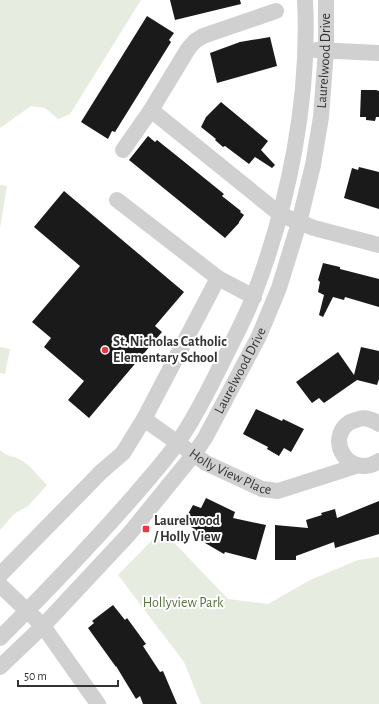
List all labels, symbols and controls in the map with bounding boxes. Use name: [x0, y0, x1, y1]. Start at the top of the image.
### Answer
street label: Laurelwood Drive: [315, 13, 333, 109]
street label: Laurelwood Drive: [212, 325, 269, 416]
place label: St. Nicholas Catholic Elementary School: [113, 335, 227, 365]
marker: St. Nicholas Catholic Elementary School: [100, 345, 110, 355]
street label: Holly View Place: [186, 446, 272, 497]
place label: Laurelwood / Holly View: [153, 514, 221, 544]
marker: Laurelwood / Holly View: [141, 524, 151, 534]
park label: Hollyview Park: [143, 596, 224, 610]
scale bar: [18, 662, 118, 688]
text: 50 m: [24, 670, 47, 682]

